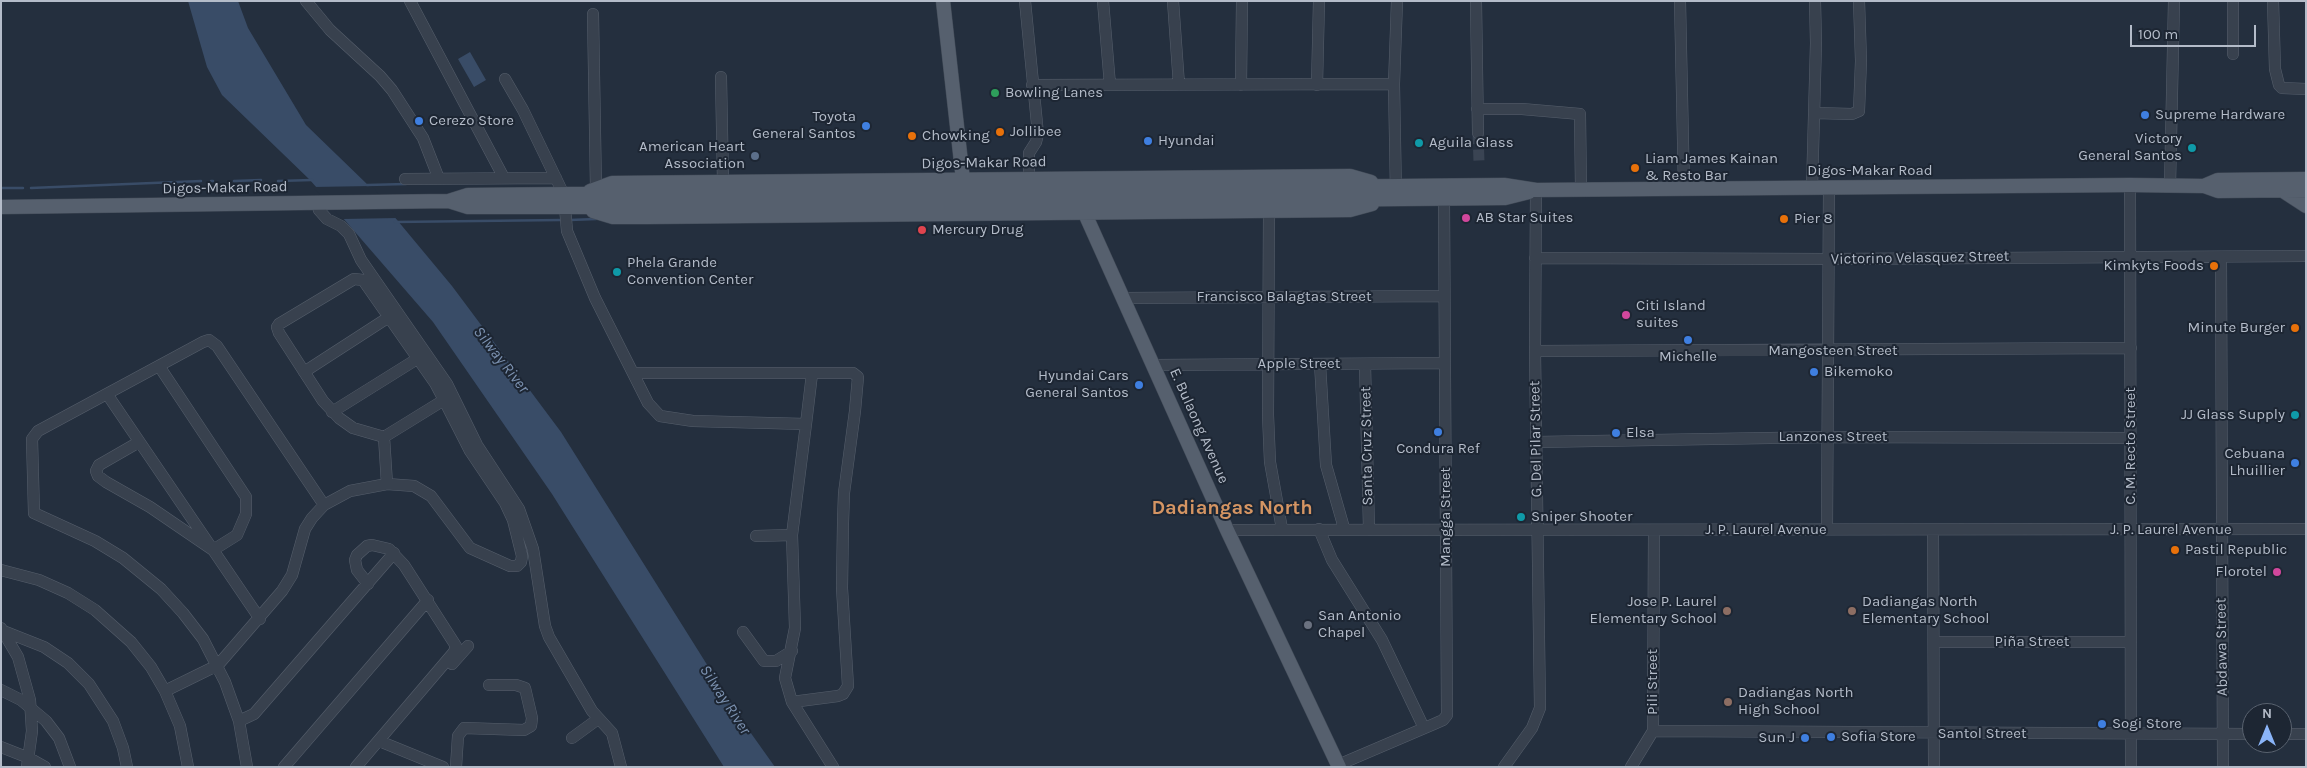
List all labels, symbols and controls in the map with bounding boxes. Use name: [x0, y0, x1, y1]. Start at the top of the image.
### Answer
scale bar: [2132, 15, 2258, 47]
text: 100 m: [2138, 25, 2178, 43]
place label: Bowling Lanes: [1005, 84, 1103, 102]
marker: Bowling Lanes: [989, 87, 1001, 99]
place label: Supreme Hardware: [2155, 106, 2285, 124]
place label: Toyota General Santos: [752, 108, 856, 143]
marker: Supreme Hardware: [2139, 109, 2151, 121]
place label: Cerezo Store: [429, 112, 514, 130]
marker: Cerezo Store: [413, 115, 425, 127]
marker: Toyota General Santos: [860, 120, 872, 132]
place label: Jollibee: [1010, 123, 1061, 141]
marker: Jollibee: [994, 126, 1006, 138]
place label: Chowking: [922, 127, 990, 145]
marker: Chowking: [906, 130, 918, 142]
place label: Victory General Santos: [2078, 130, 2182, 165]
place label: Hyundai: [1158, 132, 1215, 150]
place label: Aguila Glass: [1429, 134, 1514, 152]
marker: Hyundai: [1142, 135, 1154, 147]
marker: Aguila Glass: [1413, 137, 1425, 149]
place label: American Heart Association: [639, 138, 745, 173]
marker: Victory General Santos: [2186, 142, 2198, 154]
marker: American Heart Association: [749, 150, 761, 162]
place label: Liam James Kainan & Resto Bar: [1645, 150, 1778, 185]
street label: Digos-Makar Road: [921, 153, 1047, 173]
marker: Liam James Kainan & Resto Bar: [1629, 162, 1641, 174]
street label: Digos-Makar Road: [1807, 162, 1933, 180]
street label: Digos-Makar Road: [162, 178, 288, 198]
place label: AB Star Suites: [1476, 209, 1573, 227]
place label: Pier 8: [1794, 210, 1833, 228]
marker: AB Star Suites: [1460, 212, 1472, 224]
marker: Pier 8: [1778, 213, 1790, 225]
place label: Mercury Drug: [932, 221, 1023, 239]
marker: Mercury Drug: [916, 224, 928, 236]
street label: Victorino Velasquez Street: [1831, 247, 2009, 269]
place label: Phela Grande Convention Center: [627, 254, 753, 289]
place label: Kimkyts Foods: [2104, 257, 2204, 275]
marker: Kimkyts Foods: [2208, 260, 2220, 272]
marker: Phela Grande Convention Center: [611, 266, 623, 278]
street label: Francisco Balagtas Street: [1196, 288, 1372, 306]
place label: Citi Island suites: [1636, 297, 1706, 332]
marker: Citi Island suites: [1620, 309, 1632, 321]
place label: Minute Burger: [2188, 319, 2285, 337]
marker: Minute Burger: [2289, 322, 2301, 334]
water label: Silway River: [469, 323, 533, 397]
marker: Michelle: [1682, 334, 1694, 346]
street label: Mangosteen Street: [1768, 342, 1898, 360]
place label: Michelle: [1659, 348, 1717, 366]
street label: Apple Street: [1258, 355, 1340, 373]
place label: Bikemoko: [1824, 363, 1893, 381]
street label: E. Bulaong Avenue: [1166, 366, 1232, 486]
marker: Bikemoko: [1808, 366, 1820, 378]
place label: Hyundai Cars General Santos: [1025, 367, 1129, 402]
marker: Hyundai Cars General Santos: [1133, 379, 1145, 391]
street label: G. Del Pilar Street: [1526, 381, 1546, 497]
street label: Santa Cruz Street: [1357, 386, 1377, 506]
street label: C. M. Recto Street: [2122, 387, 2140, 505]
place label: JJ Glass Supply: [2181, 406, 2285, 424]
marker: JJ Glass Supply: [2289, 409, 2301, 421]
place label: Elsa: [1626, 424, 1655, 442]
marker: Condura Ref: [1432, 426, 1444, 438]
marker: Elsa: [1610, 427, 1622, 439]
street label: Lanzones Street: [1778, 428, 1888, 446]
place label: Condura Ref: [1396, 440, 1480, 458]
place label: Cebuana Lhuillier: [2225, 445, 2285, 480]
marker: Cebuana Lhuillier: [2289, 457, 2301, 469]
street label: Mangga Street: [1437, 467, 1455, 567]
district label: Dadiangas North: [1151, 496, 1313, 520]
place label: Sniper Shooter: [1531, 508, 1632, 526]
marker: Sniper Shooter: [1515, 511, 1527, 523]
street label: J. P. Laurel Avenue: [1705, 521, 1827, 539]
street label: J. P. Laurel Avenue: [2110, 521, 2232, 539]
place label: Pastil Republic: [2185, 541, 2287, 559]
marker: Pastil Republic: [2169, 544, 2181, 556]
place label: Florotel: [2216, 563, 2267, 581]
marker: Florotel: [2271, 566, 2283, 578]
place label: Jose P. Laurel Elementary School: [1590, 593, 1717, 628]
place label: Dadiangas North Elementary School: [1862, 593, 1989, 628]
street label: Abdawa Street: [2212, 598, 2232, 696]
marker: Jose P. Laurel Elementary School: [1721, 605, 1733, 617]
marker: Dadiangas North Elementary School: [1846, 605, 1858, 617]
place label: San Antonio Chapel: [1318, 607, 1401, 642]
marker: San Antonio Chapel: [1302, 619, 1314, 631]
street label: Piña Street: [1995, 633, 2069, 651]
street label: Pili Street: [1644, 649, 1662, 715]
water label: Silway River: [695, 662, 755, 738]
place label: Dadiangas North High School: [1738, 684, 1854, 719]
marker: Dadiangas North High School: [1722, 696, 1734, 708]
north arrow: [2242, 703, 2292, 753]
text: N: [2262, 705, 2272, 722]
place label: Sogi Store: [2112, 715, 2182, 733]
marker: Sogi Store: [2096, 718, 2108, 730]
street label: Santol Street: [1937, 725, 2027, 743]
place label: Sofia Store: [1841, 728, 1916, 746]
place label: Sun J: [1758, 729, 1795, 747]
marker: Sofia Store: [1825, 731, 1837, 743]
marker: Sun J: [1799, 732, 1811, 744]

